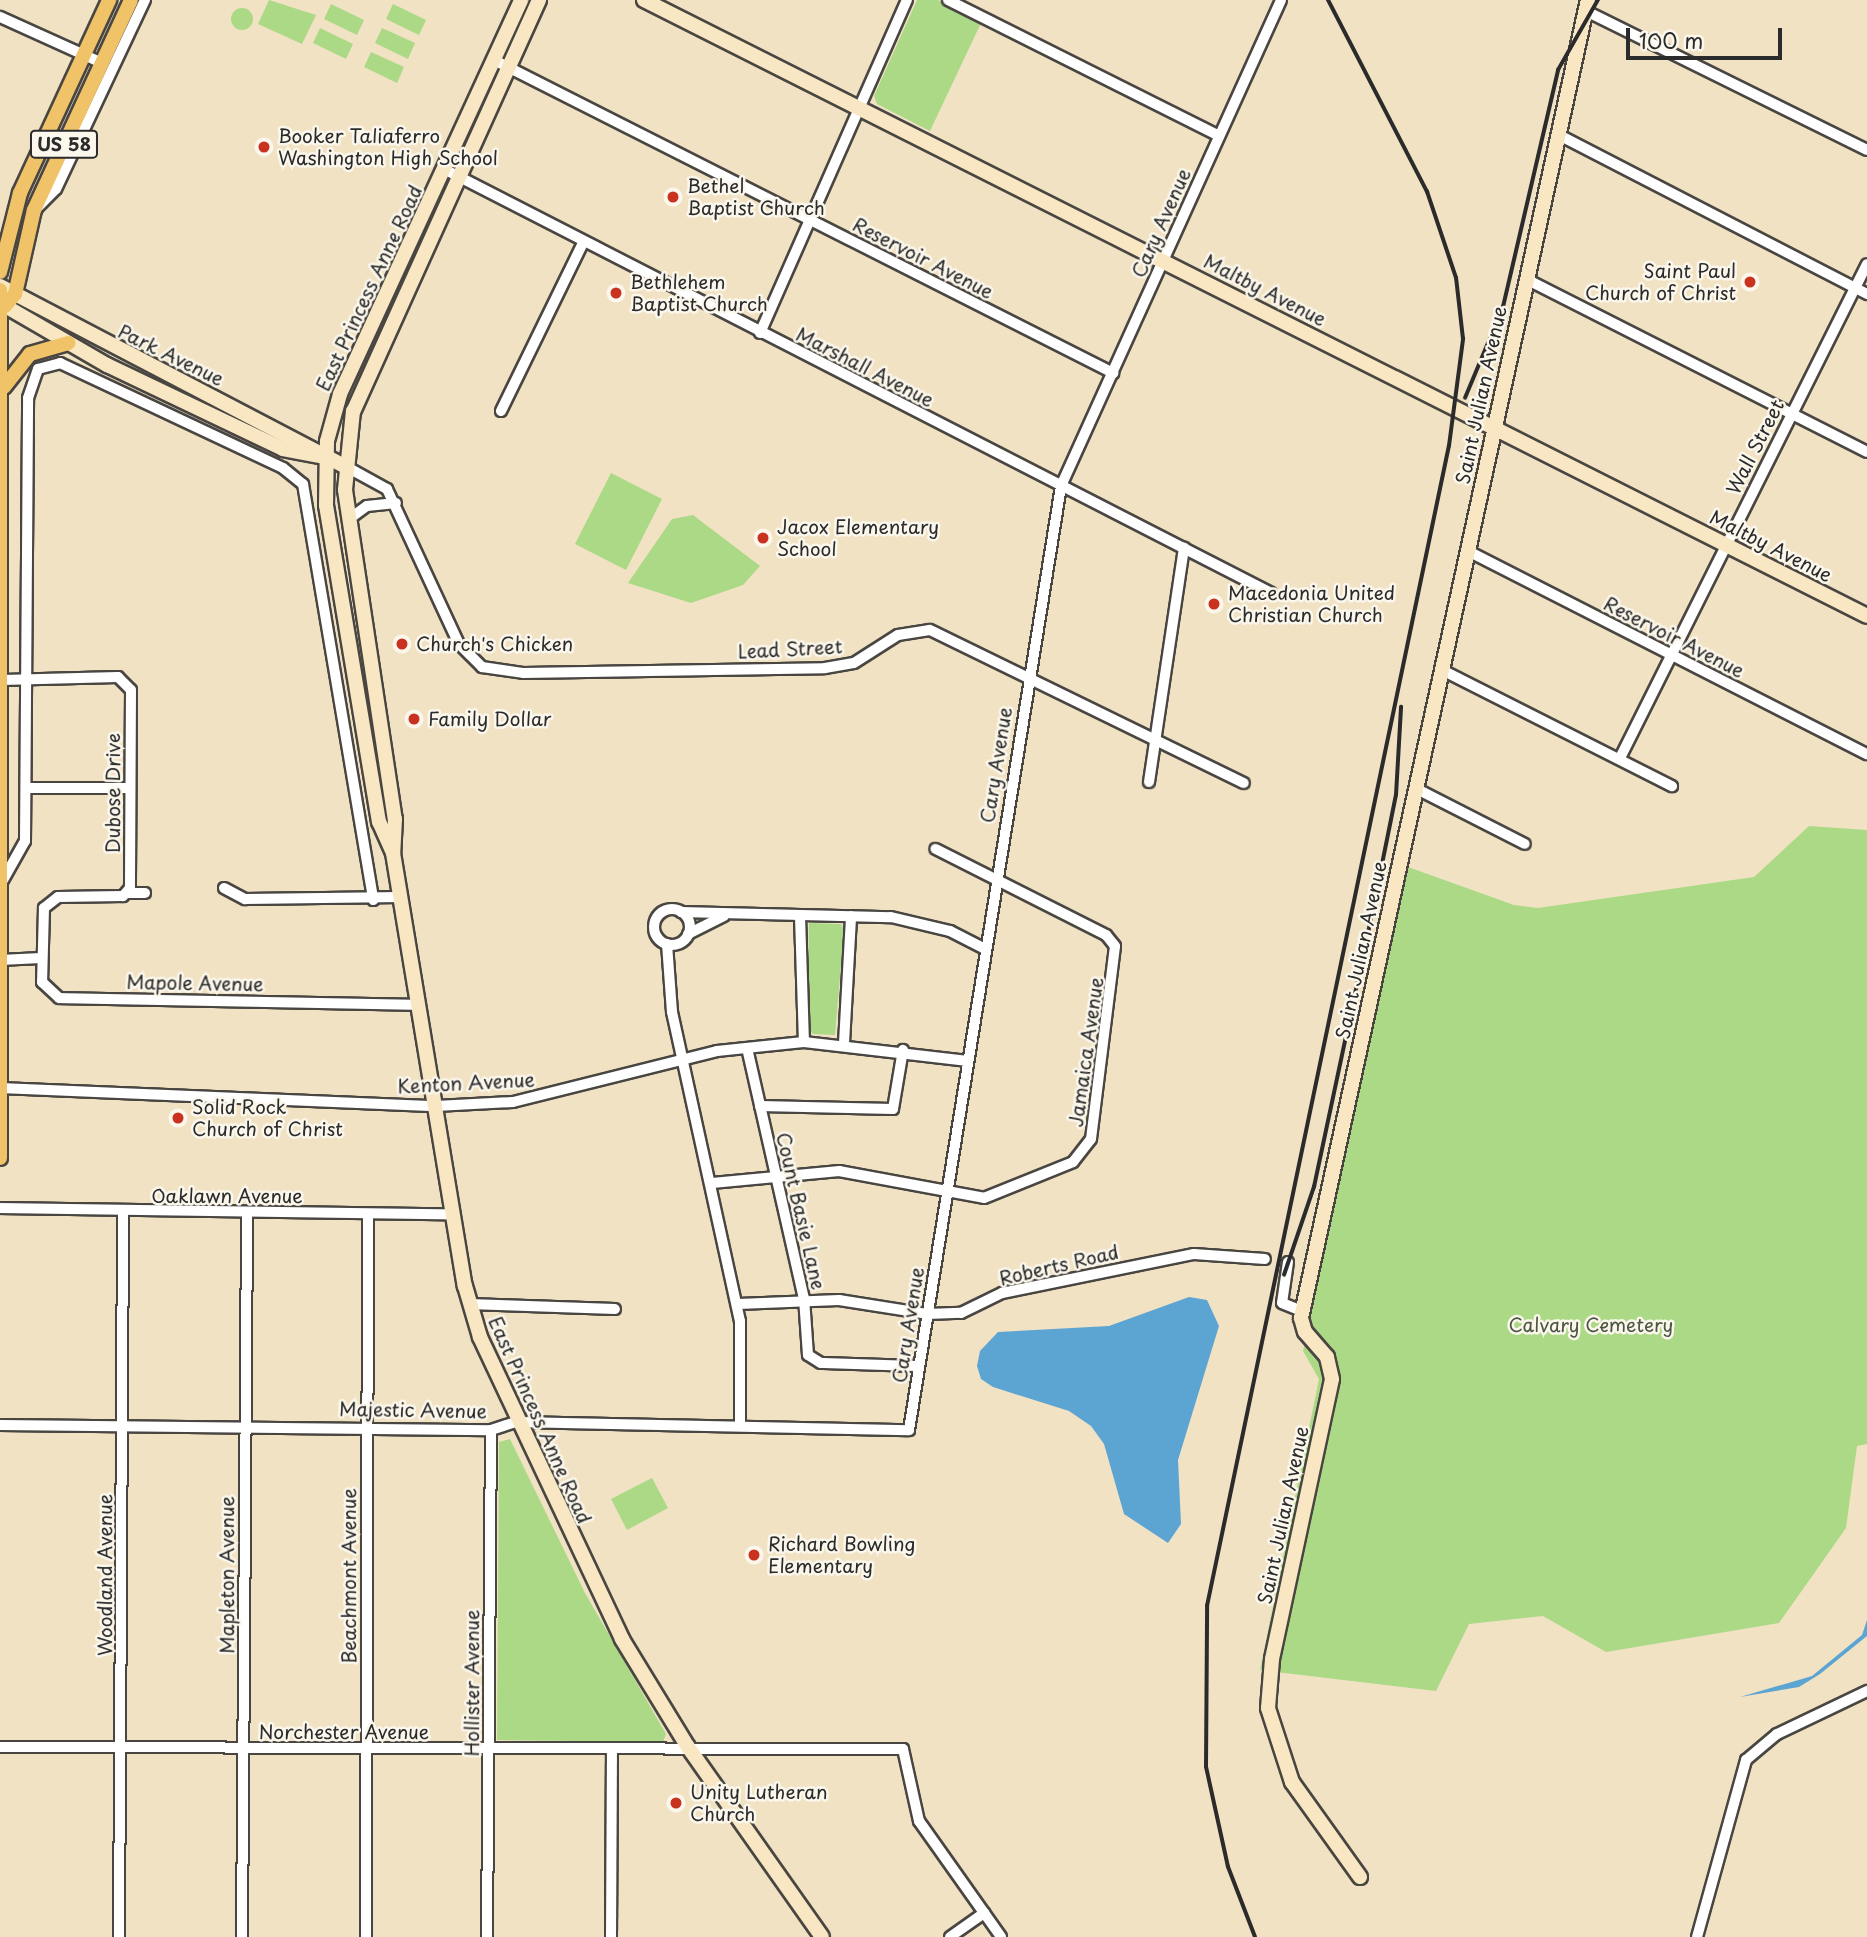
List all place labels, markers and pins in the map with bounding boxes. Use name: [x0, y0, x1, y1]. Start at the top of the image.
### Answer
place label: Booker Taliaferro Washington High School: [278, 125, 499, 169]
marker: Booker Taliaferro Washington High School: [256, 139, 272, 155]
place label: Bethel Baptist Church: [687, 175, 825, 219]
marker: Bethel Baptist Church: [665, 189, 681, 205]
place label: Saint Paul Church of Christ: [1585, 260, 1736, 304]
place label: Bethlehem Baptist Church: [630, 271, 768, 315]
marker: Saint Paul Church of Christ: [1742, 274, 1758, 290]
marker: Bethlehem Baptist Church: [608, 285, 624, 301]
place label: Jacox Elementary School: [777, 516, 942, 560]
marker: Jacox Elementary School: [755, 530, 771, 546]
place label: Macedonia United Christian Church: [1228, 582, 1394, 626]
marker: Macedonia United Christian Church: [1206, 596, 1222, 612]
place label: Church's Chicken: [416, 633, 573, 655]
marker: Church's Chicken: [394, 636, 410, 652]
place label: Family Dollar: [428, 708, 552, 730]
marker: Family Dollar: [406, 711, 422, 727]
place label: Solid Rock Church of Christ: [192, 1096, 343, 1140]
marker: Solid Rock Church of Christ: [170, 1110, 186, 1126]
place label: Richard Bowling Elementary: [768, 1533, 917, 1577]
marker: Richard Bowling Elementary: [746, 1547, 762, 1563]
place label: Unity Lutheran Church: [690, 1781, 827, 1825]
marker: Unity Lutheran Church: [668, 1795, 684, 1811]

